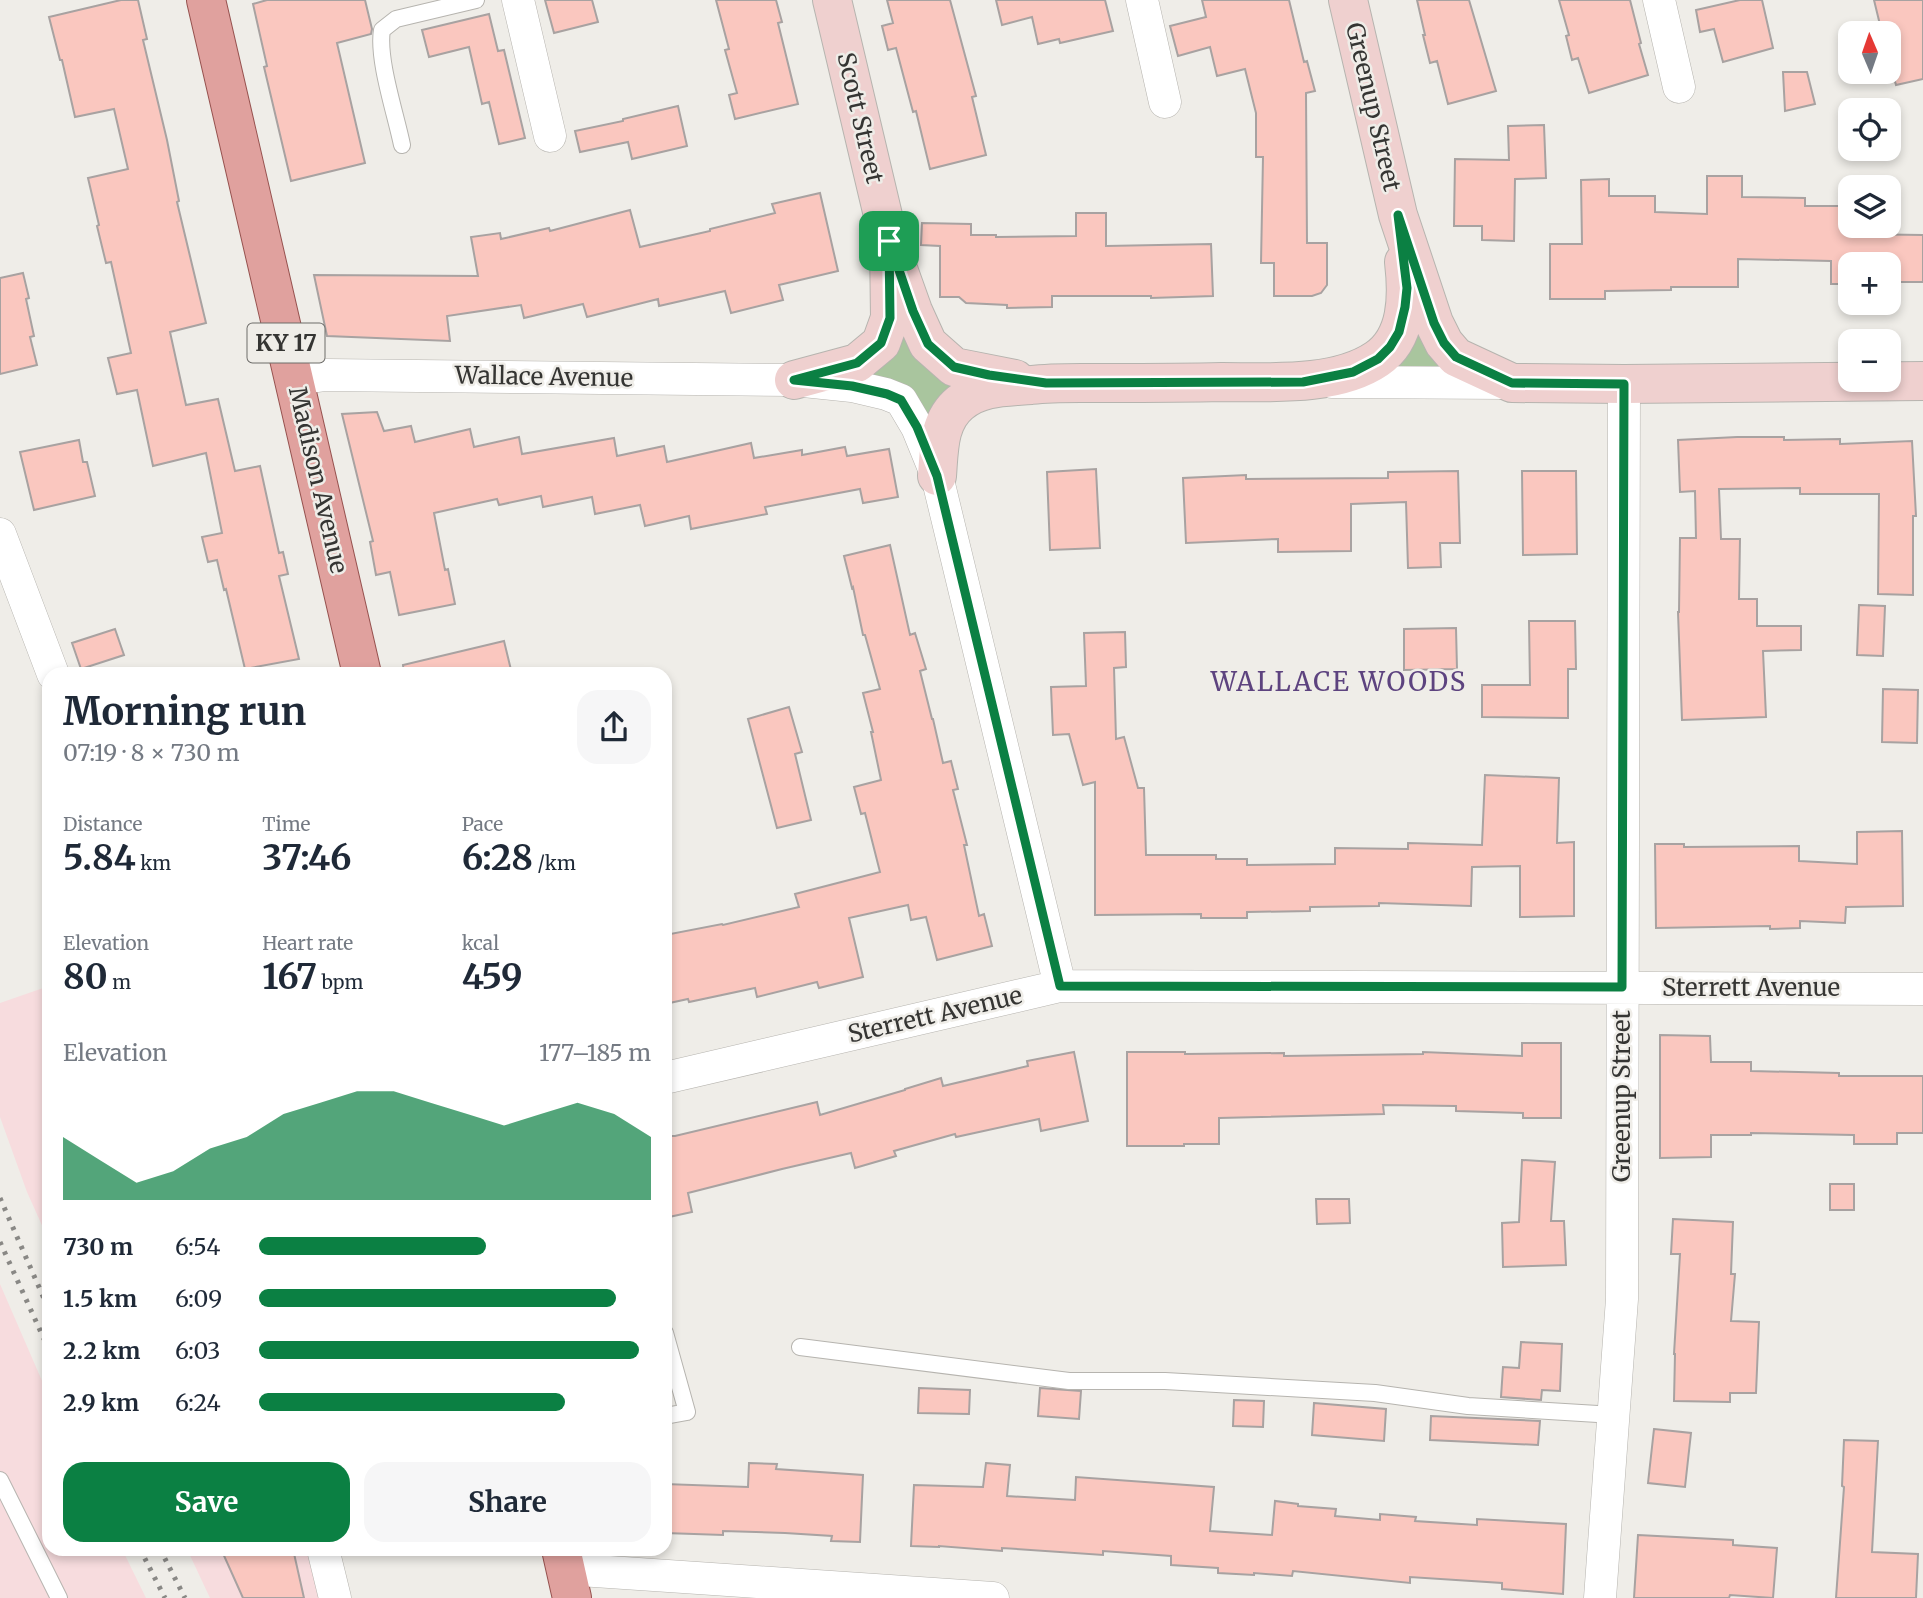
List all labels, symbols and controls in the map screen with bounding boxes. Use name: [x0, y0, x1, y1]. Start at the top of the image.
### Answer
street label: Greenup Street: [1339, 20, 1408, 195]
north arrow: [1838, 21, 1900, 84]
map controls: [1838, 21, 1901, 392]
street label: Scott Street: [830, 49, 891, 187]
button: locate: [1838, 98, 1901, 161]
button: layers: [1838, 175, 1901, 238]
pin: [859, 211, 919, 271]
icon: arrive: [870, 222, 908, 260]
button: +: [1838, 252, 1901, 315]
road number: KY 17: [247, 324, 324, 362]
button: −: [1838, 329, 1901, 392]
street label: Wallace Avenue: [454, 359, 633, 394]
street label: Madison Avenue: [282, 384, 355, 576]
district label: WALLACE WOODS: [1210, 665, 1467, 698]
text: Morning run: [63, 688, 306, 735]
button: share: [577, 690, 651, 764]
text: 07:19 · 8 × 730 m: [63, 738, 239, 767]
text: Distance: [63, 812, 142, 836]
text: Time: [262, 812, 311, 836]
text: Pace: [462, 812, 503, 836]
text: 5.84: [63, 836, 136, 880]
text: 37:46: [262, 836, 352, 880]
text: 6:28: [462, 836, 533, 880]
text: km: [136, 851, 171, 875]
text: /km: [533, 851, 576, 875]
text: Elevation: [63, 931, 149, 955]
text: Heart rate: [262, 931, 353, 955]
text: kcal: [462, 931, 499, 955]
text: 80: [63, 955, 108, 999]
text: 167: [262, 955, 317, 999]
text: 459: [462, 955, 523, 999]
text: m: [108, 970, 131, 994]
text: bpm: [317, 970, 363, 994]
street label: Sterrett Avenue: [1662, 972, 1840, 1003]
street label: Sterrett Avenue: [845, 979, 1025, 1050]
street label: Greenup Street: [1606, 1009, 1637, 1182]
text: Elevation: [63, 1038, 167, 1067]
text: 177–185 m: [539, 1038, 651, 1067]
text: 730 m: [63, 1232, 133, 1261]
text: 6:54: [175, 1232, 220, 1261]
text: 1.5 km: [63, 1284, 137, 1313]
text: 6:09: [175, 1284, 222, 1313]
text: 2.2 km: [63, 1336, 141, 1365]
text: 6:03: [175, 1336, 220, 1365]
text: 2.9 km: [63, 1388, 139, 1417]
text: 6:24: [175, 1388, 221, 1417]
button: Save: [63, 1462, 350, 1542]
button: Share: [364, 1462, 651, 1542]

